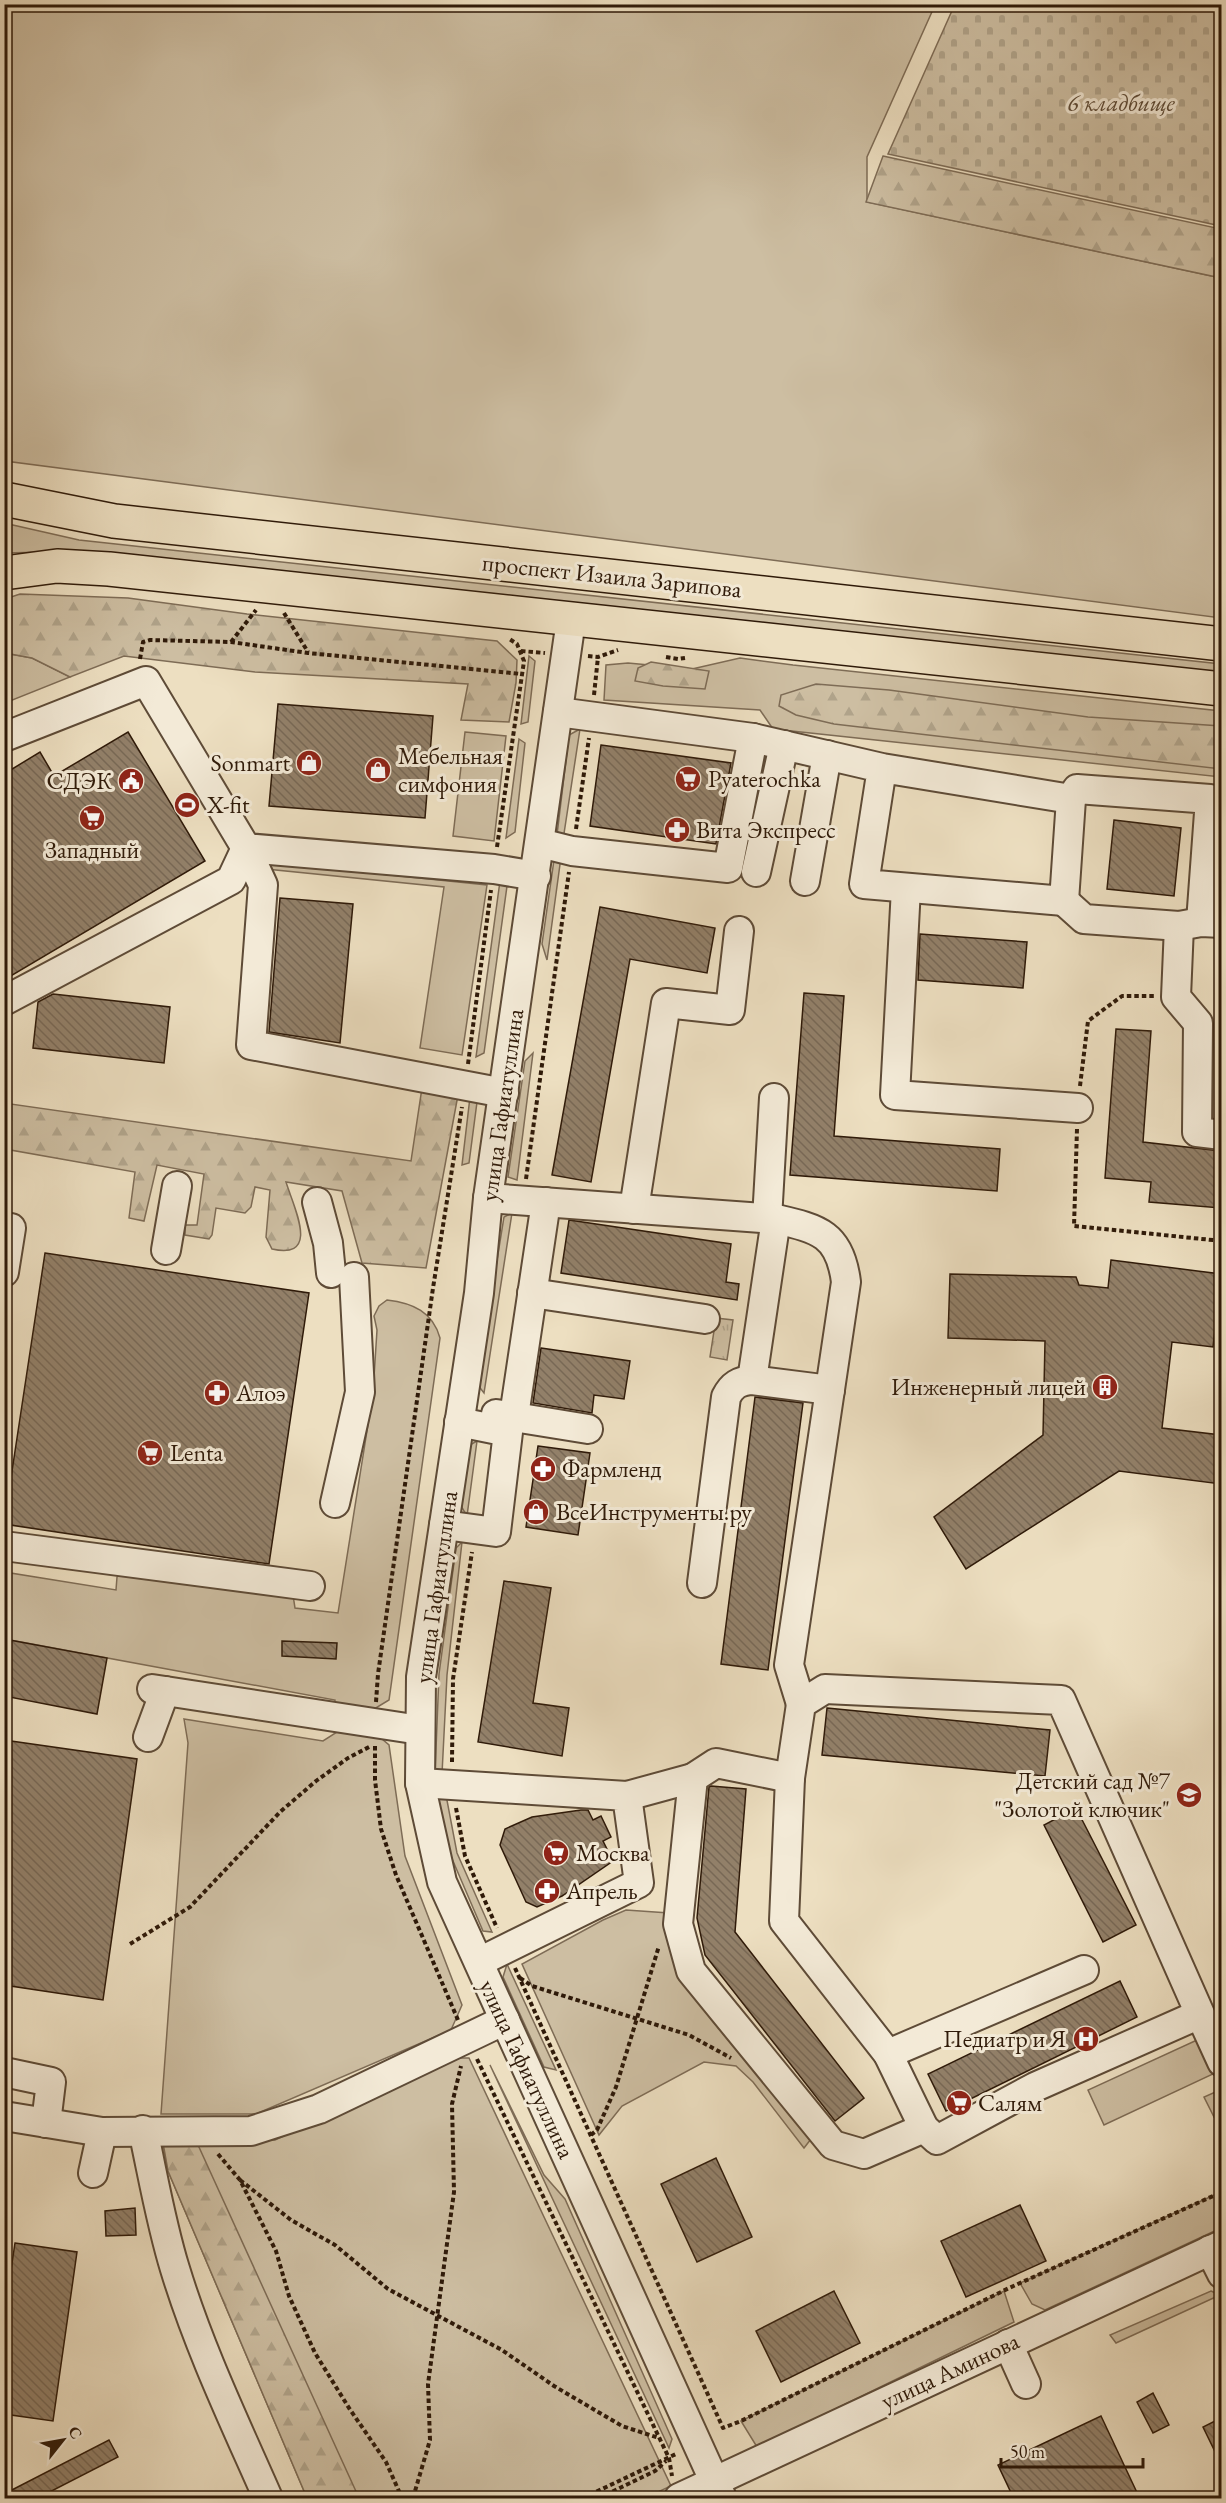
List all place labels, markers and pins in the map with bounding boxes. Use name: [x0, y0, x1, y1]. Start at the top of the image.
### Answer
place label: Мебельная симфония: [398, 740, 503, 799]
place label: Sonmart: [210, 747, 290, 778]
shop icon: Sonmart: [294, 748, 324, 778]
shop icon: Мебельная симфония: [363, 755, 393, 785]
place label: Pyaterochka: [708, 763, 821, 794]
supermarket icon: Pyaterochka: [673, 764, 703, 794]
place label: СДЭК: [47, 765, 112, 796]
public building icon: СДЭК: [116, 766, 146, 796]
place label: X-fit: [206, 789, 250, 820]
sports icon: X-fit: [172, 790, 202, 820]
supermarket icon: Западный: [77, 803, 107, 833]
place label: Вита Экспресс: [696, 814, 836, 845]
pharmacy icon: Вита Экспресс: [662, 815, 692, 845]
place label: Западный: [45, 834, 139, 865]
place label: Инженерный лицей: [891, 1371, 1086, 1402]
building icon: Инженерный лицей: [1090, 1372, 1120, 1402]
place label: Алоэ: [235, 1377, 285, 1408]
pharmacy icon: Алоэ: [202, 1378, 232, 1408]
place label: Lenta: [170, 1437, 224, 1468]
supermarket icon: Lenta: [135, 1438, 165, 1468]
place label: Фармленд: [562, 1453, 662, 1484]
pharmacy icon: Фармленд: [528, 1454, 558, 1484]
place label: ВсеИнструменты.ру: [556, 1496, 752, 1527]
shop icon: ВсеИнструменты.ру: [521, 1497, 551, 1527]
place label: Детский сад №7 "Золотой ключик": [994, 1765, 1170, 1824]
school or university icon: Детский сад №7 "Золотой ключик": [1174, 1780, 1204, 1810]
place label: Москва: [576, 1837, 650, 1868]
supermarket icon: Москва: [541, 1838, 571, 1868]
place label: Апрель: [565, 1875, 638, 1906]
pharmacy icon: Апрель: [532, 1876, 562, 1906]
place label: Педиатр и Я: [943, 2023, 1066, 2054]
hospital icon: Педиатр и Я: [1071, 2024, 1101, 2054]
place label: Салям: [978, 2087, 1042, 2118]
supermarket icon: Салям: [944, 2088, 974, 2118]

